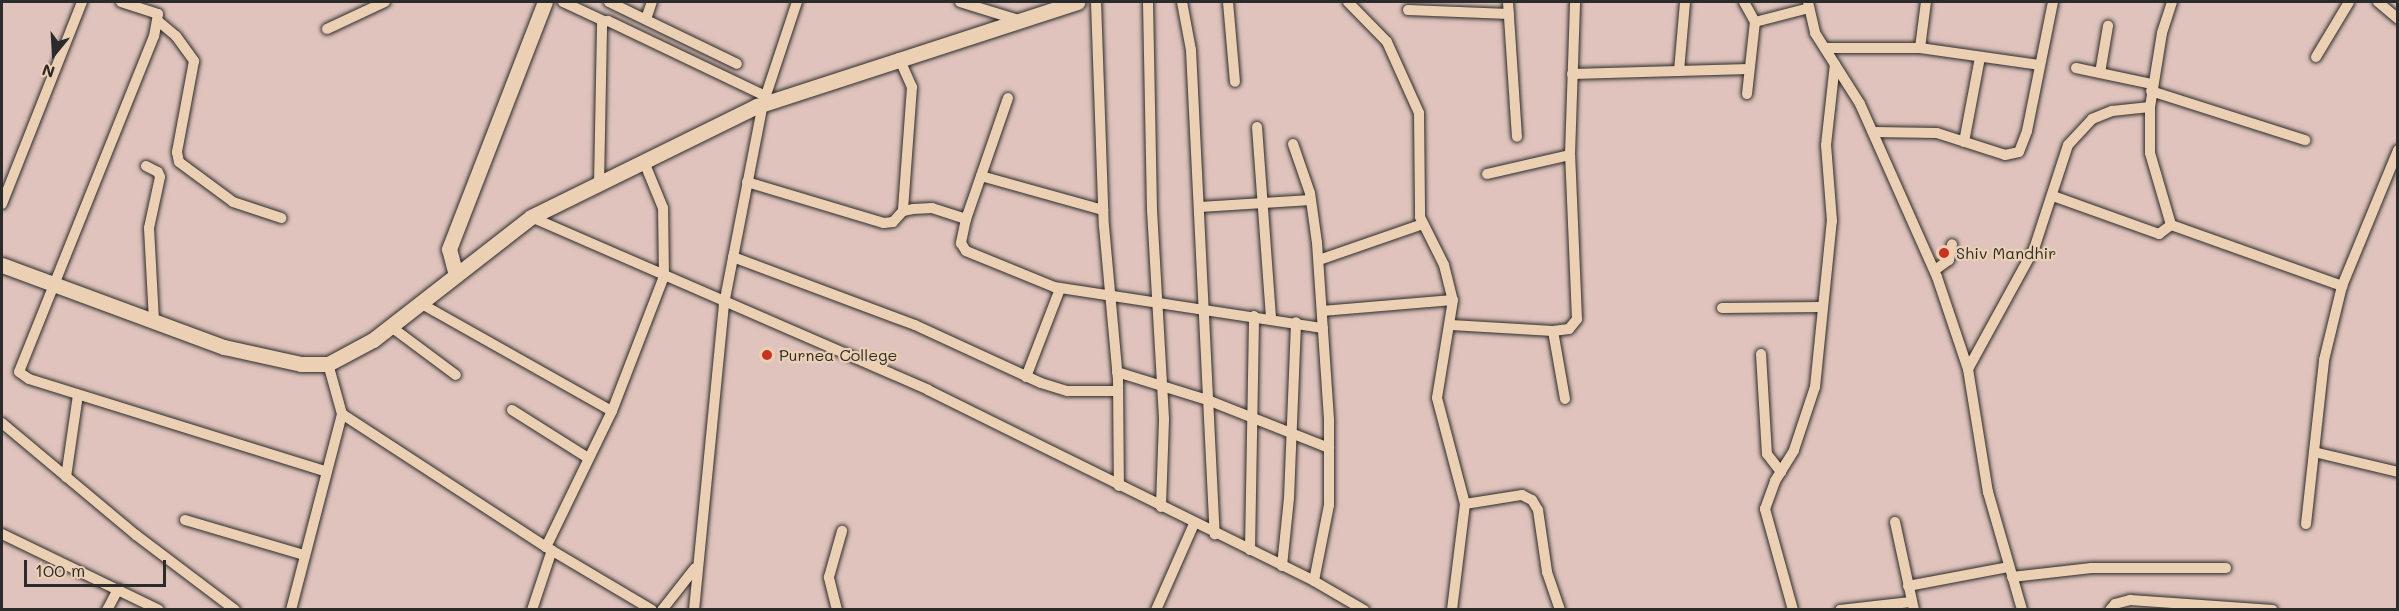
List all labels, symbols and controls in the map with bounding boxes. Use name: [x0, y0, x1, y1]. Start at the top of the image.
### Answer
north arrow: [24, 24, 84, 84]
text: N: [39, 60, 57, 83]
place label: Shiv Mandhir: [1956, 243, 2056, 263]
marker: Shiv Mandhir: [1937, 246, 1951, 260]
place label: Purnea College: [779, 345, 897, 365]
marker: Purnea College: [760, 348, 774, 362]
scale bar: [27, 548, 170, 586]
text: 100 m: [35, 558, 85, 582]

